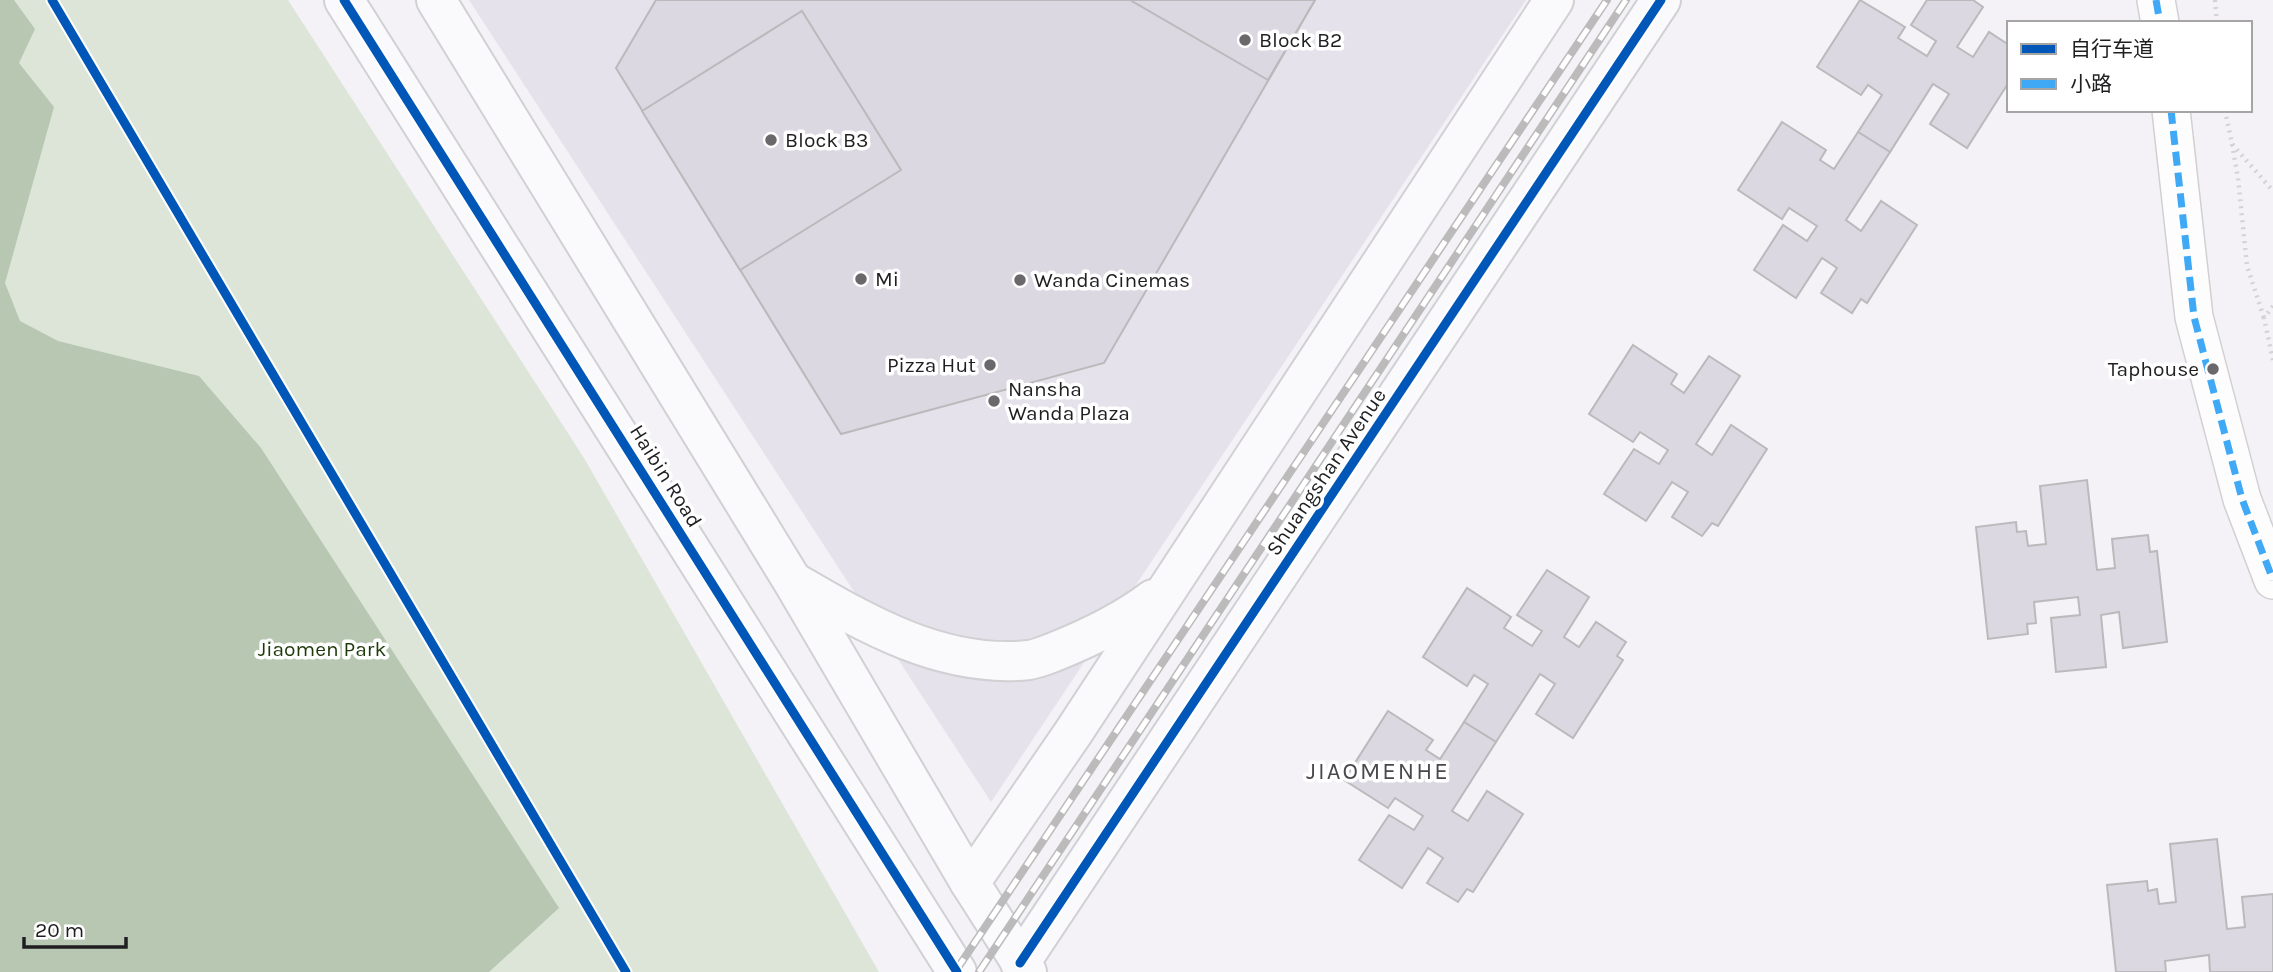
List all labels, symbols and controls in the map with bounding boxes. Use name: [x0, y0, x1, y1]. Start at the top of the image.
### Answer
legend: [2007, 21, 2252, 112]
place label: Block B2: [1259, 28, 1342, 52]
marker: Block B2: [1237, 32, 1253, 48]
text: 自行车道: [2070, 37, 2154, 61]
text: 小路: [2070, 72, 2112, 96]
place label: Block B3: [785, 128, 869, 152]
marker: Block B3: [763, 132, 779, 148]
place label: Mi: [875, 267, 899, 291]
place label: Wanda Cinemas: [1034, 268, 1190, 292]
marker: Mi: [853, 271, 869, 287]
marker: Wanda Cinemas: [1012, 272, 1028, 288]
place label: Pizza Hut: [887, 353, 976, 377]
marker: Pizza Hut: [982, 357, 998, 373]
place label: Taphouse: [2108, 357, 2199, 381]
marker: Taphouse: [2205, 361, 2221, 377]
place label: Nansha Wanda Plaza: [1008, 377, 1130, 425]
street label: Shuangshan Avenue: [1261, 384, 1391, 560]
marker: Nansha Wanda Plaza: [986, 393, 1002, 409]
street label: Haibin Road: [625, 420, 707, 532]
park label: Jiaomen Park: [258, 637, 386, 661]
district label: JIAOMENHE: [1306, 757, 1450, 785]
scale bar: [24, 906, 126, 950]
text: 20 m: [35, 918, 84, 942]

